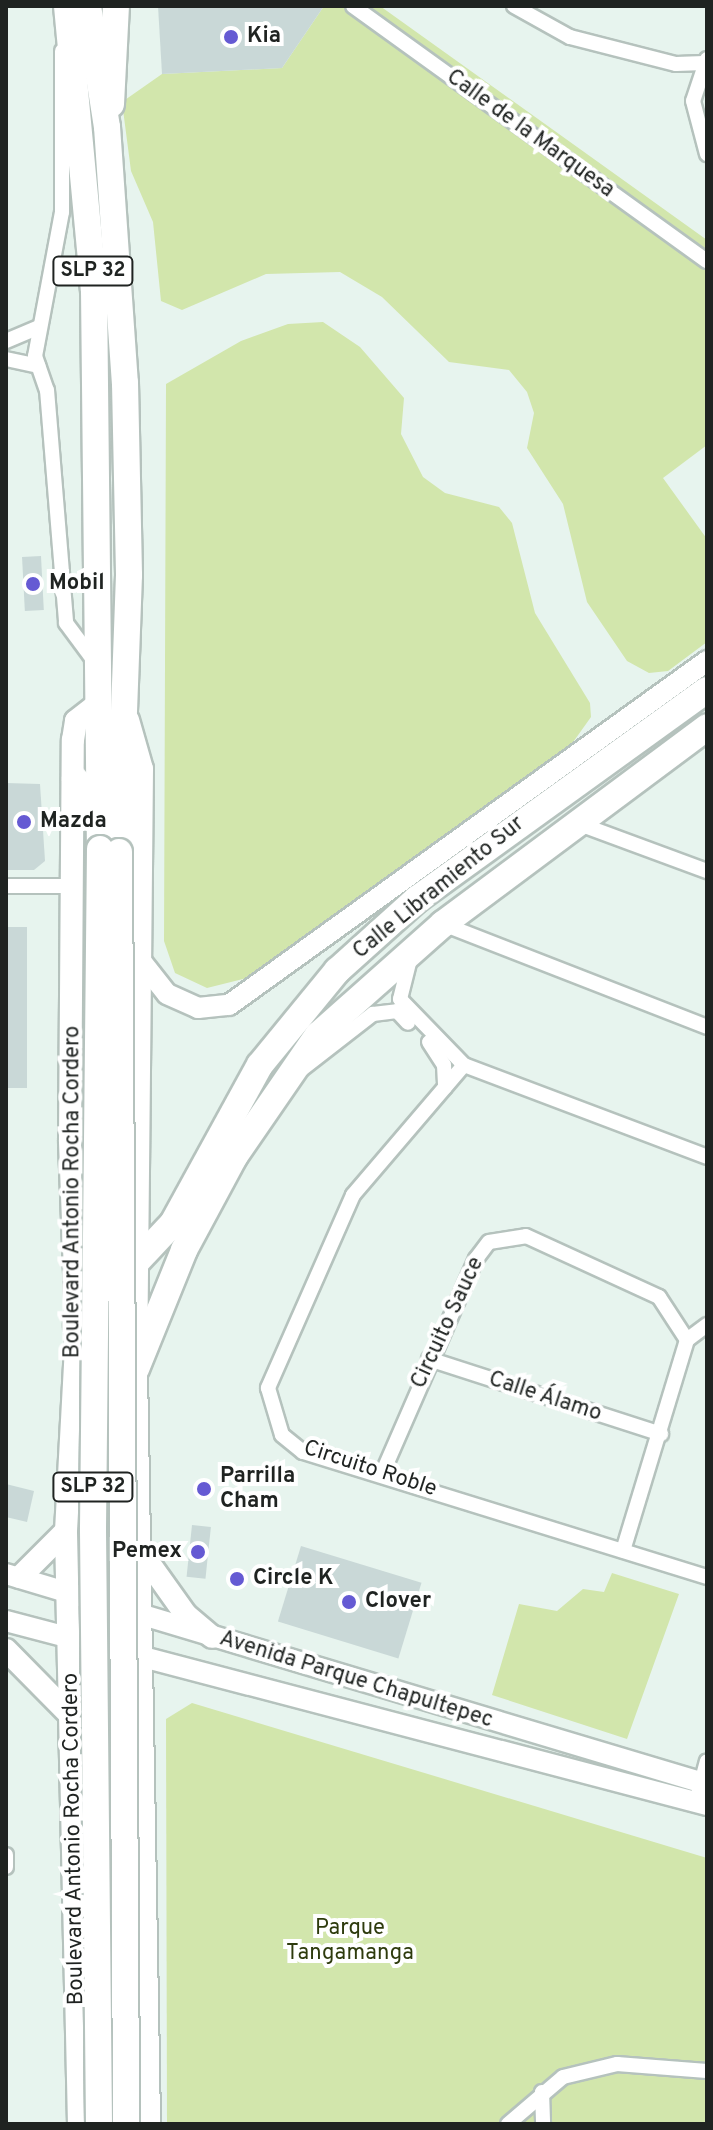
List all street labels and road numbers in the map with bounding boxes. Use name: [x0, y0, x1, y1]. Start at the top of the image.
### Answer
street label: Calle de la Marquesa: [441, 64, 619, 204]
road number: SLP 32: [51, 255, 135, 287]
street label: Calle Libramiento Sur: [348, 811, 530, 965]
street label: Boulevard Antonio Rocha Cordero: [60, 1025, 86, 1359]
street label: Circuito Sauce: [406, 1253, 490, 1393]
street label: Calle Álamo: [485, 1366, 605, 1428]
street label: Circuito Roble: [300, 1435, 440, 1503]
road number: SLP 32: [51, 1471, 135, 1503]
street label: Avenida Parque Chapultepec: [216, 1626, 496, 1734]
street label: Boulevard Antonio Rocha Cordero: [58, 1672, 90, 2006]

